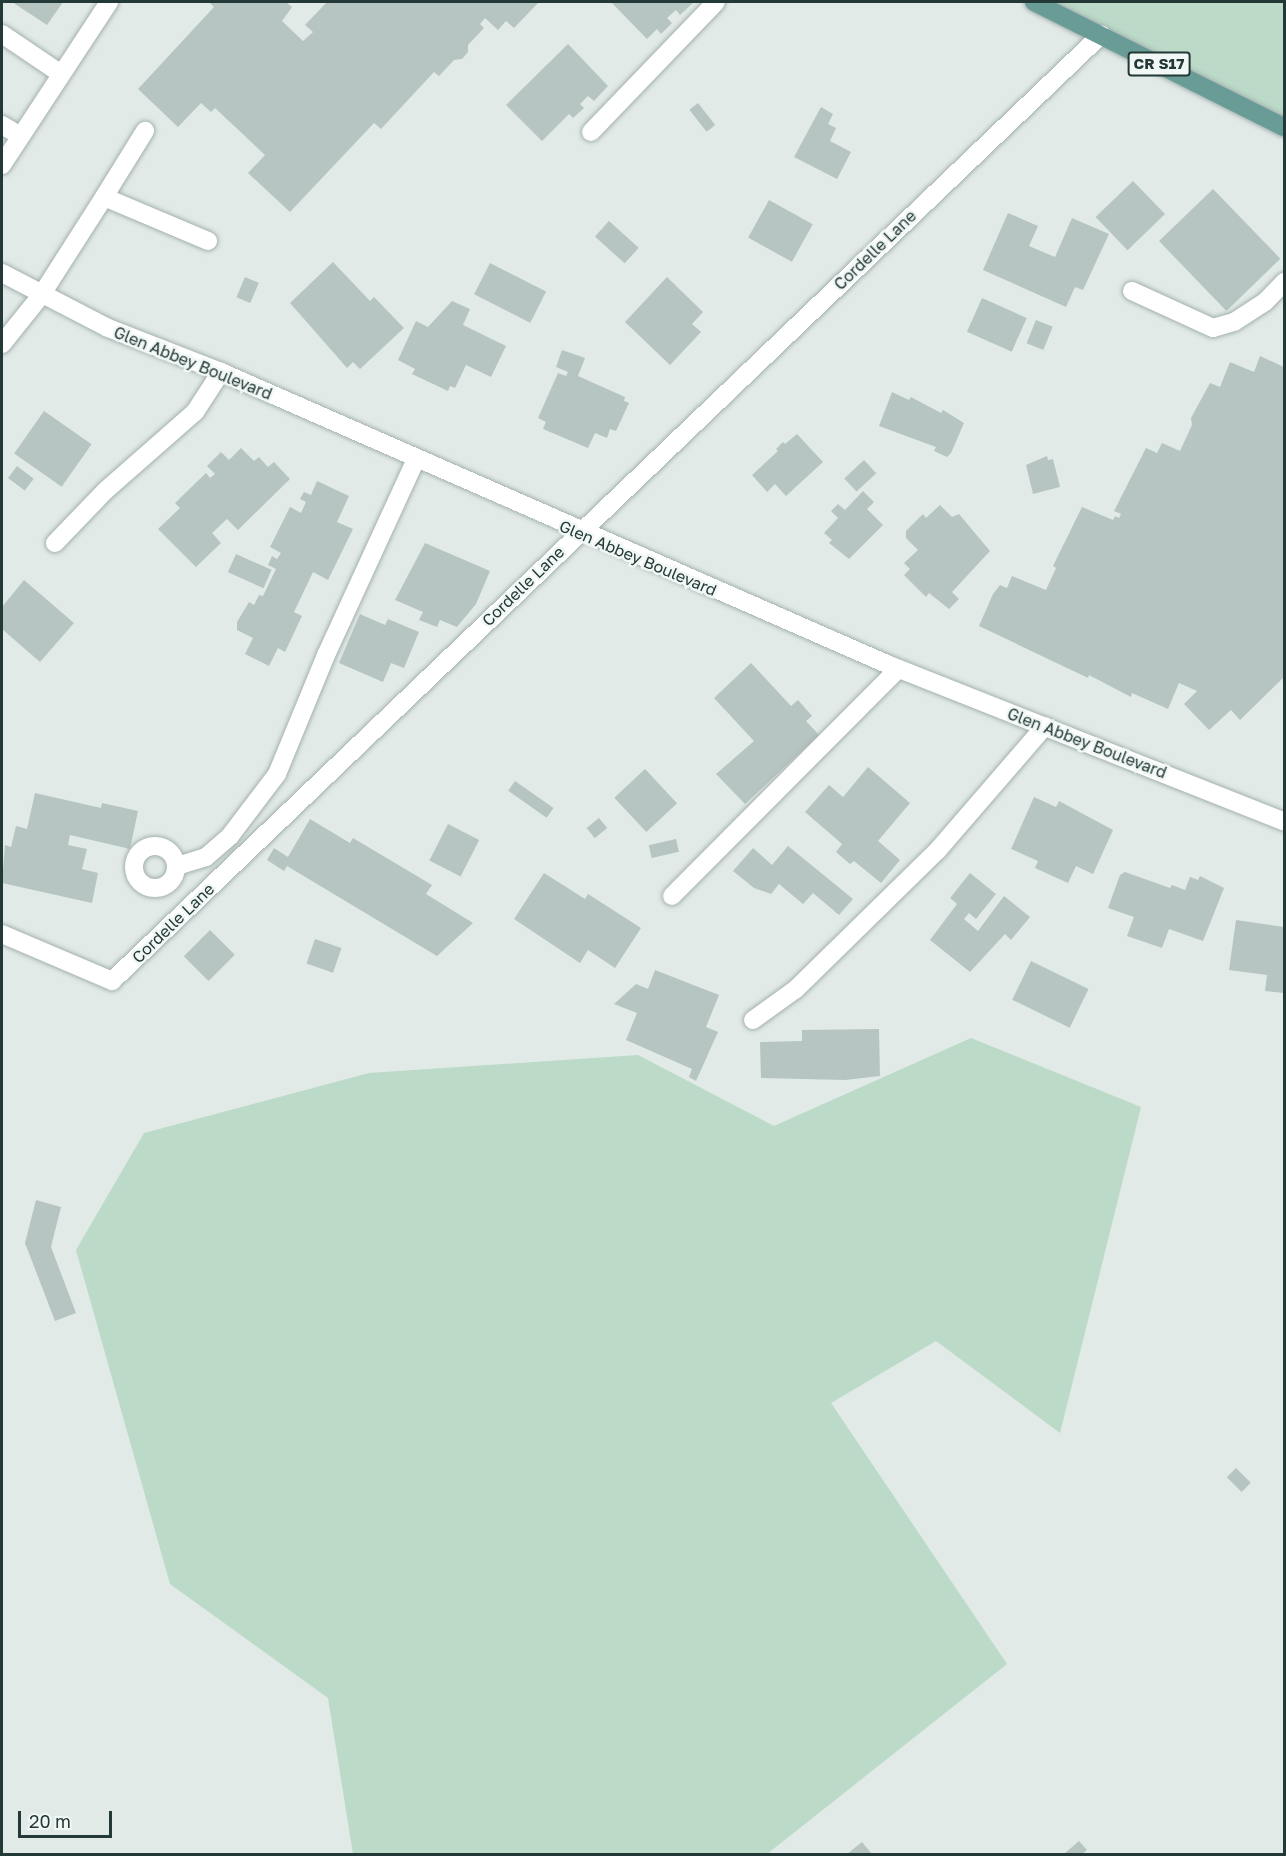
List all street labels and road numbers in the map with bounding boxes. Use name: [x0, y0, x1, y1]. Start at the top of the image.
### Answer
road number: CR S17: [1128, 52, 1190, 76]
street label: Cordelle Lane: [830, 206, 920, 294]
street label: Glen Abbey Boulevard: [111, 322, 275, 404]
street label: Glen Abbey Boulevard: [556, 516, 720, 600]
street label: Cordelle Lane: [478, 542, 568, 630]
street label: Glen Abbey Boulevard: [1005, 704, 1169, 782]
street label: Cordelle Lane: [128, 879, 218, 967]

